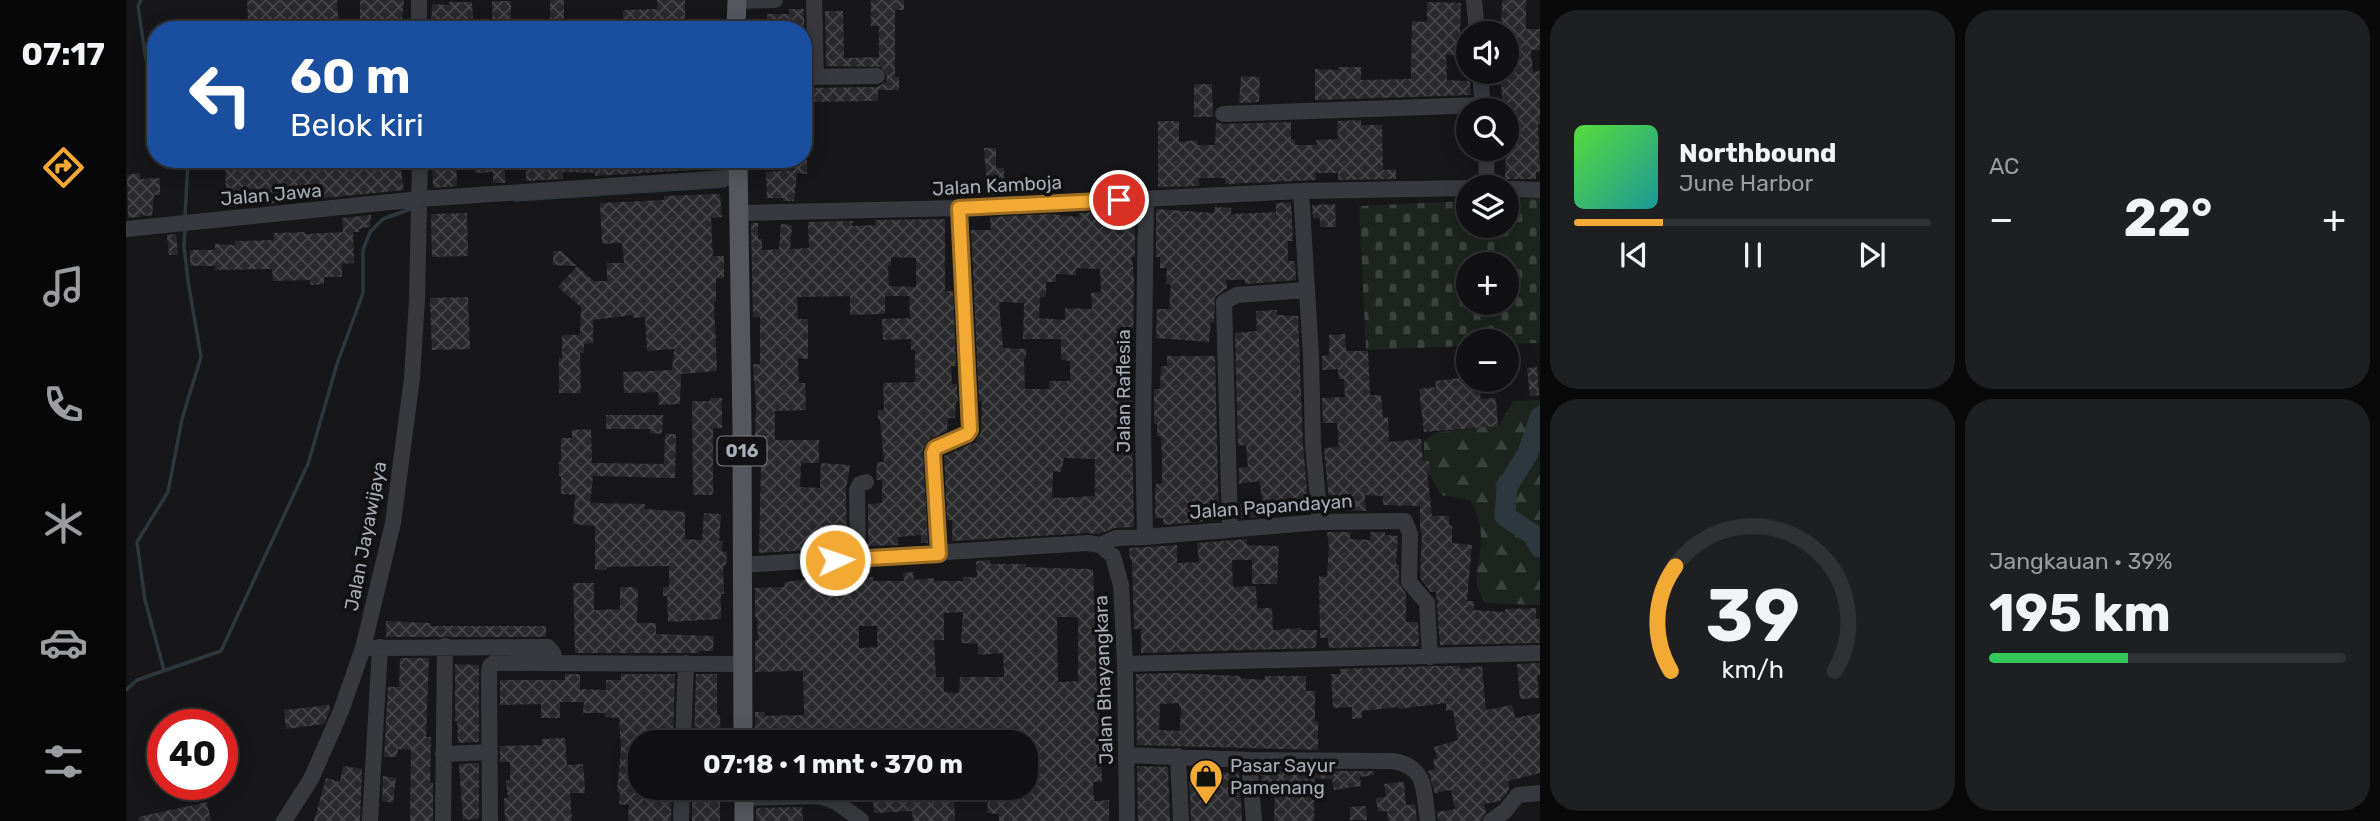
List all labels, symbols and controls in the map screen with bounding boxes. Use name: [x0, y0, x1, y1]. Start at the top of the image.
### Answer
map controls: [1456, 21, 1519, 392]
button: sound: [1456, 21, 1519, 84]
text: 07:17: [21, 35, 105, 73]
text: 60 m: [290, 47, 411, 105]
icon: left: [175, 49, 266, 140]
button: search: [1456, 98, 1519, 161]
text: Belok kiri: [290, 106, 424, 144]
text: Northbound: [1679, 138, 1837, 169]
icon: directions: [39, 143, 88, 192]
text: AC: [1989, 152, 2019, 180]
text: June Harbor: [1679, 169, 1813, 197]
pin: [1089, 170, 1149, 230]
street label: Jalan Kamboja: [932, 171, 1062, 200]
button: layers: [1456, 175, 1519, 238]
street label: Jalan Jawa: [219, 179, 323, 210]
icon: arrive: [1100, 181, 1138, 219]
text: 22°: [2124, 187, 2213, 249]
text: −: [1989, 196, 2014, 242]
text: +: [2322, 196, 2346, 242]
icon: previous: [1615, 236, 1653, 274]
icon: pause: [1734, 236, 1772, 274]
icon: next: [1853, 236, 1891, 274]
button: +: [1456, 252, 1519, 315]
icon: music: [39, 262, 88, 311]
street label: Jalan Raflesia: [1112, 329, 1135, 453]
button: −: [1456, 329, 1519, 392]
icon: phone: [39, 380, 88, 429]
road number: 016: [718, 436, 766, 466]
street label: Jalan Jayawijaya: [340, 459, 391, 613]
street label: Jalan Papandayan: [1189, 489, 1353, 524]
icon: climate: [39, 499, 88, 548]
position arrow: [798, 523, 872, 597]
text: Jangkauan · 39%: [1989, 547, 2173, 575]
text: 39: [1705, 573, 1800, 659]
text: 195 km: [1989, 582, 2171, 644]
street label: Jalan Bhayangkara: [1089, 595, 1118, 765]
icon: car: [39, 618, 88, 667]
text: km/h: [1721, 655, 1784, 684]
speed limit sign: 40: [147, 709, 238, 800]
icon: filters: [39, 737, 88, 786]
text: 07:18 · 1 mnt · 370 m: [703, 749, 963, 780]
place label: Pasar Sayur Pamenang: [1230, 754, 1336, 799]
shop icon: Pasar Sayur Pamenang: [1187, 757, 1225, 806]

